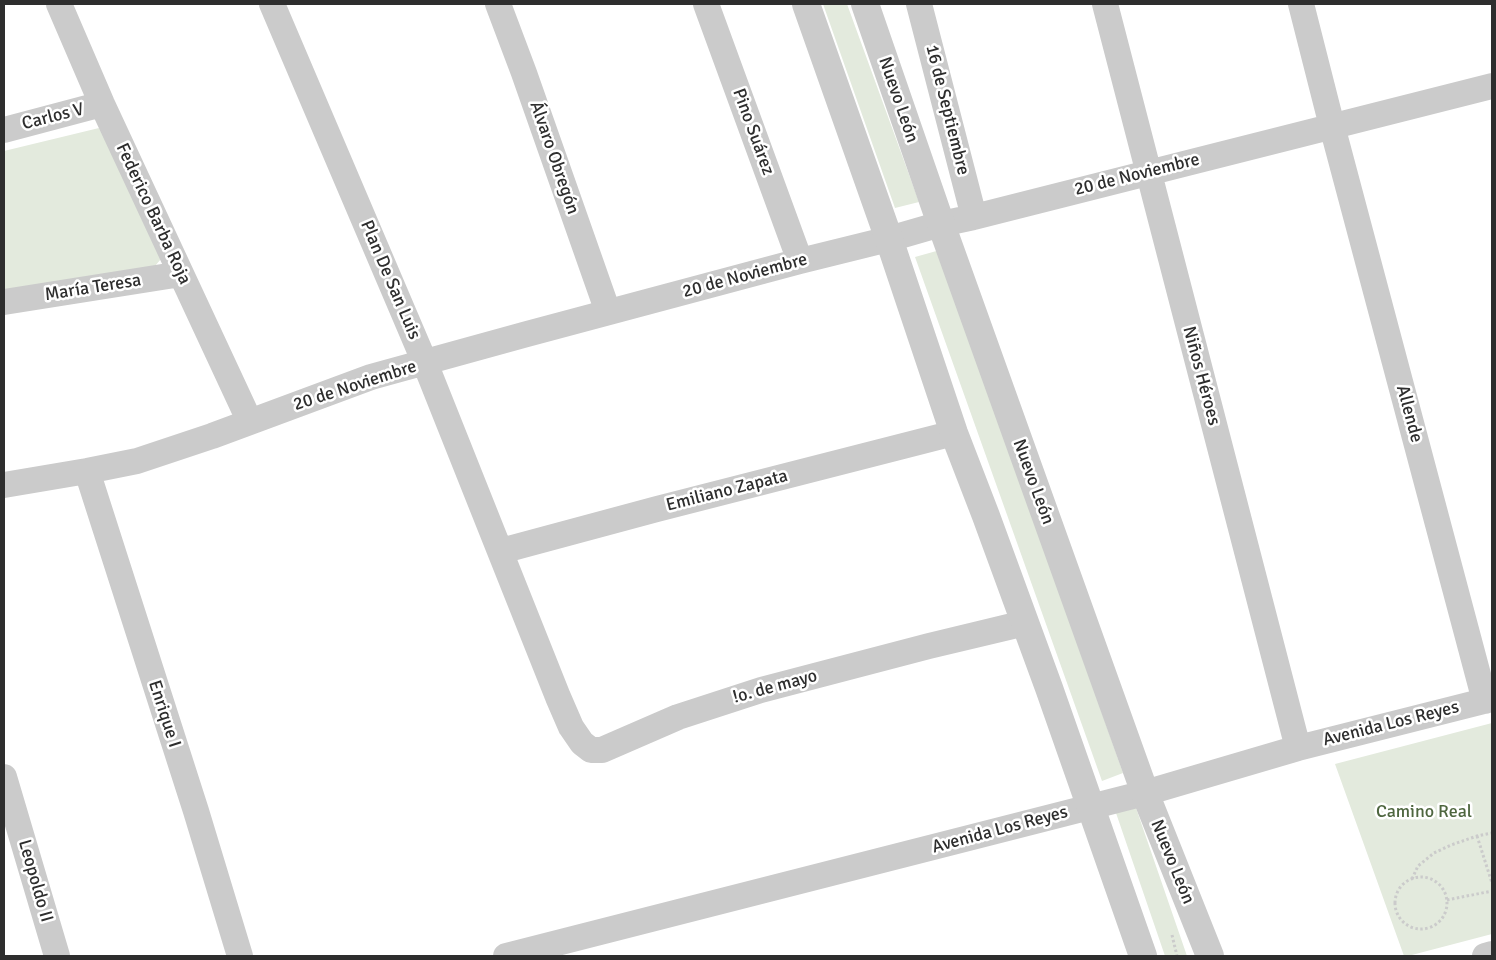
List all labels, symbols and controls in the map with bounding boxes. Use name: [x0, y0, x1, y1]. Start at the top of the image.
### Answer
street label: 16 de Septiembre: [920, 42, 974, 178]
street label: Nuevo León: [873, 54, 923, 146]
street label: Pino Suárez: [727, 86, 779, 178]
street label: Carlos V: [20, 99, 86, 135]
street label: Álvaro Obregón: [525, 99, 583, 217]
street label: Federico Barba Roja: [111, 140, 195, 288]
street label: 20 de Noviembre: [1072, 149, 1202, 201]
street label: Plan De San Luis: [355, 217, 425, 343]
street label: 20 de Noviembre: [680, 249, 810, 303]
street label: María Teresa: [43, 270, 143, 306]
street label: Niños Héroes: [1177, 324, 1225, 428]
street label: 20 de Noviembre: [291, 356, 419, 416]
street label: Allende: [1391, 383, 1427, 445]
street label: Nuevo León: [1008, 436, 1058, 528]
street label: Emiliano Zapata: [664, 465, 790, 517]
street label: !o. de mayo: [730, 665, 820, 709]
street label: Enrique I: [143, 678, 185, 750]
street label: Avenida Los Reyes: [1321, 697, 1461, 751]
park label: Camino Real: [1376, 801, 1472, 823]
street label: Avenida Los Reyes: [930, 802, 1070, 858]
street label: Nuevo León: [1145, 817, 1199, 907]
street label: Leopoldo II: [13, 837, 57, 925]

